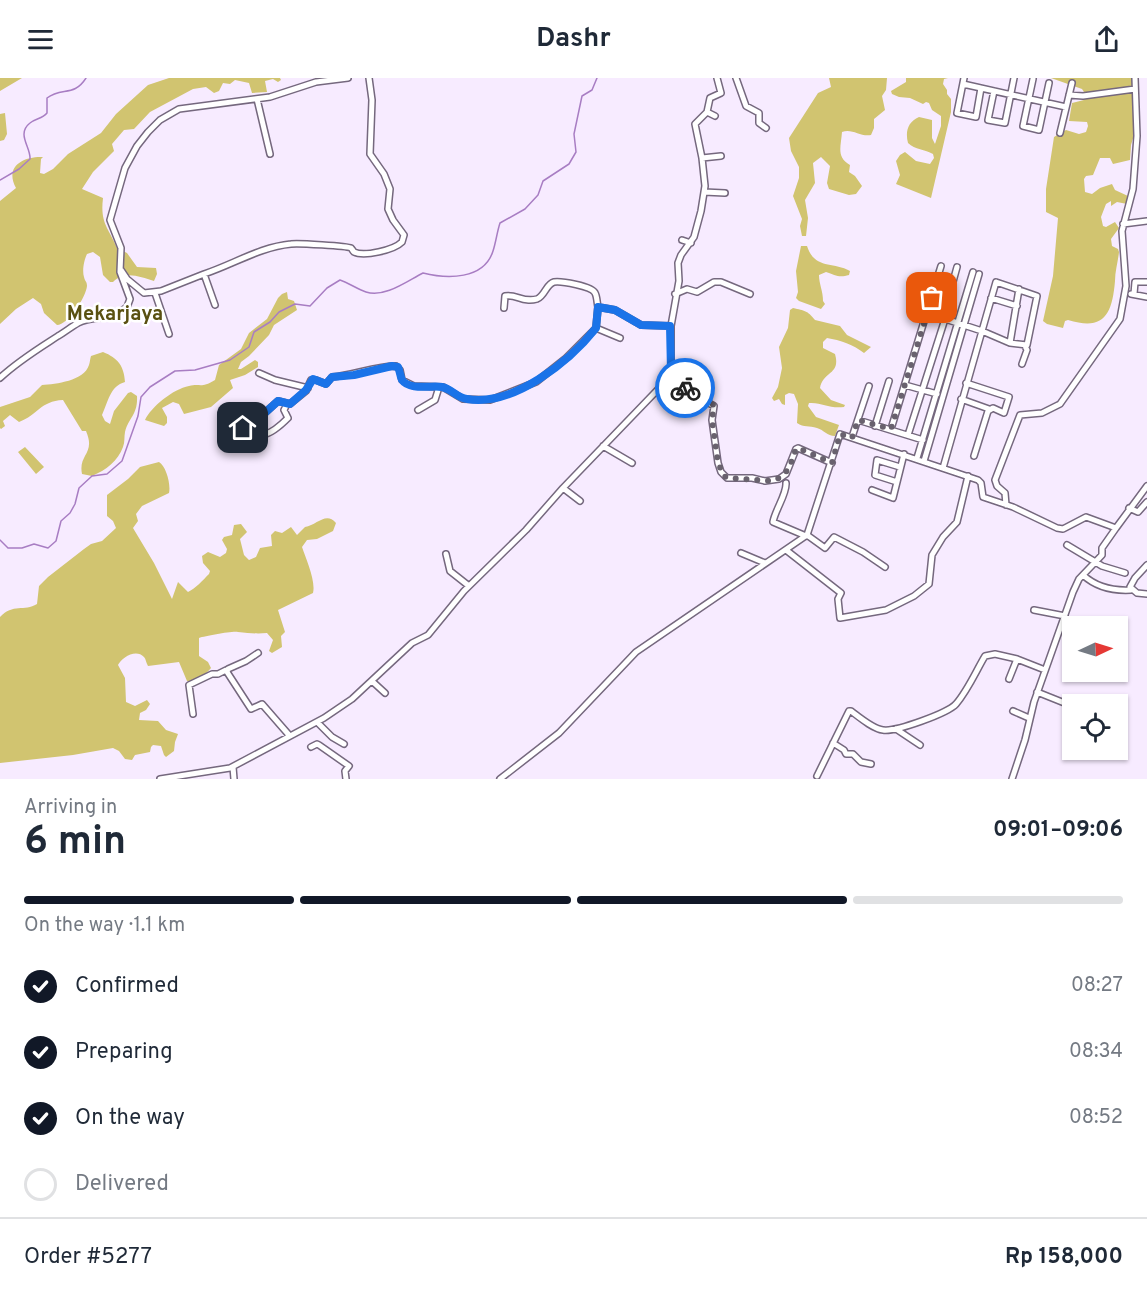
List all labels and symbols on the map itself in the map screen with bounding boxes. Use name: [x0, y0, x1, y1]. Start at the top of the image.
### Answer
pin: [906, 272, 957, 323]
district label: Mekarjaya: [67, 302, 163, 328]
courier: [655, 358, 715, 418]
pin: [217, 402, 268, 453]
north arrow: [1062, 616, 1128, 682]

